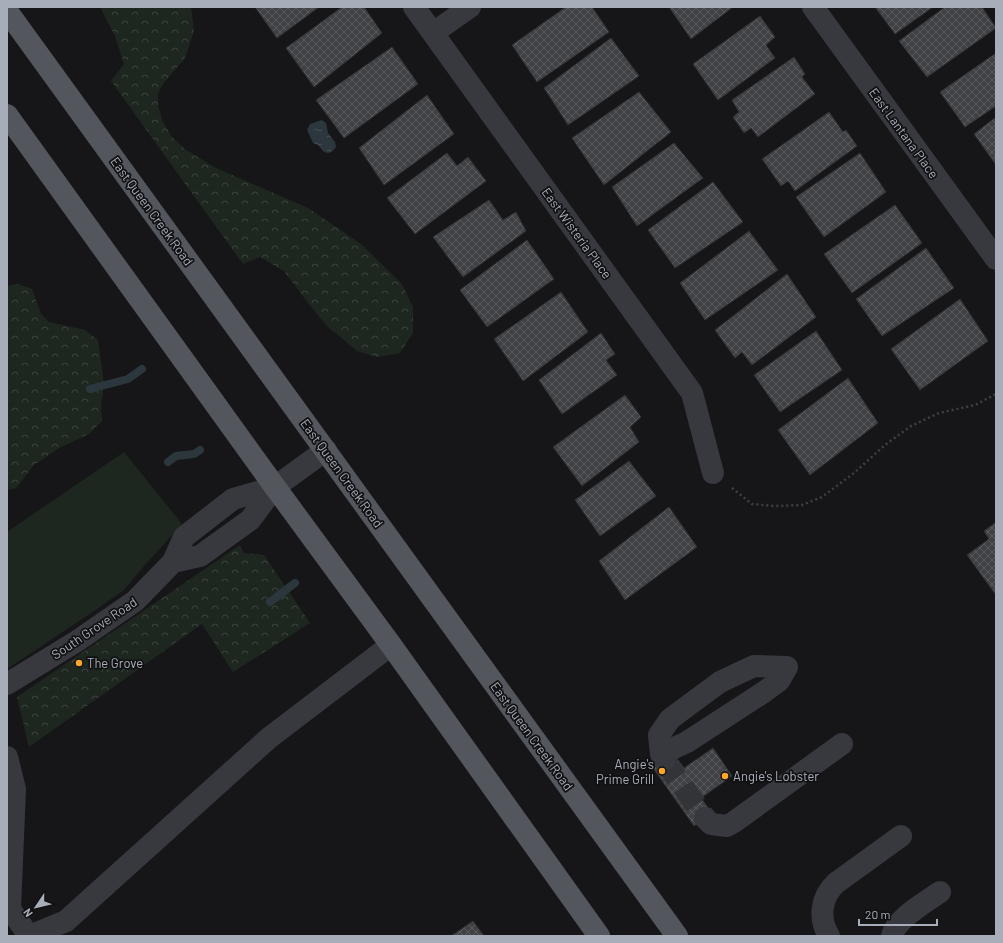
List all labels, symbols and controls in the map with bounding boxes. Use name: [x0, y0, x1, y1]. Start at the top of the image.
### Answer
street label: East Lantana Place: [866, 85, 942, 181]
street label: East Queen Creek Road: [107, 154, 197, 268]
street label: East Wisteria Place: [539, 184, 615, 282]
street label: East Queen Creek Road: [297, 416, 387, 530]
street label: South Grove Road: [48, 593, 140, 663]
place label: The Grove: [87, 655, 143, 671]
marker: The Grove: [74, 658, 84, 668]
street label: East Queen Creek Road: [487, 679, 577, 793]
place label: Angie's Prime Grill: [596, 756, 654, 787]
marker: Angie's Prime Grill: [657, 766, 667, 776]
place label: Angie's Lobster: [733, 768, 819, 784]
marker: Angie's Lobster: [720, 771, 730, 781]
north arrow: [16, 887, 56, 927]
scale bar: [859, 901, 937, 927]
text: N: [20, 906, 35, 920]
text: 20 m: [865, 907, 891, 921]

